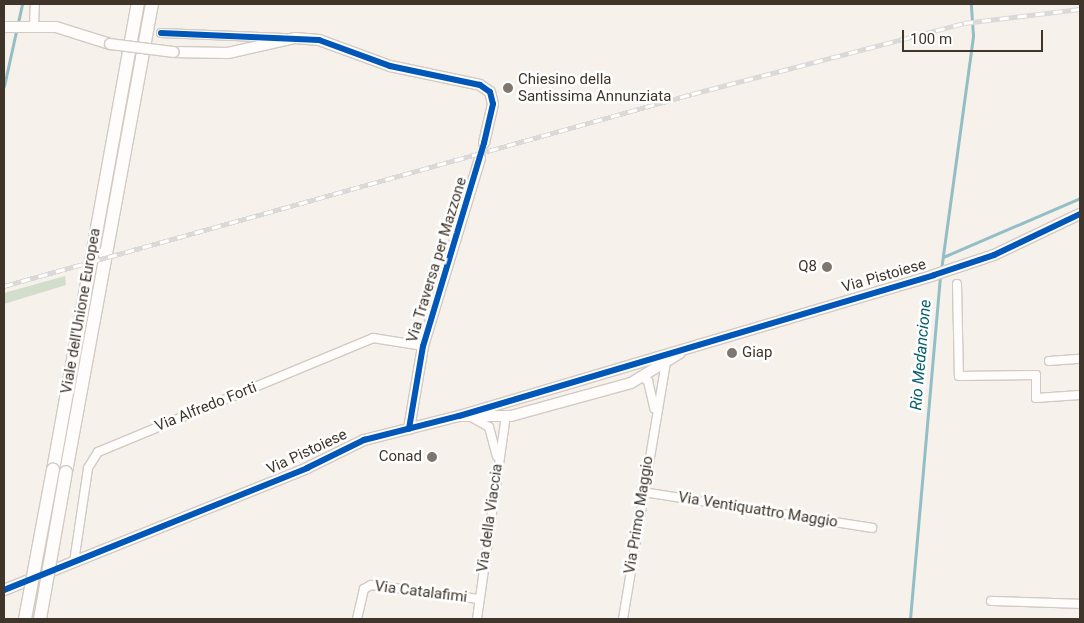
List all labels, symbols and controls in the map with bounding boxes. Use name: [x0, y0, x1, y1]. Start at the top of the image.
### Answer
scale bar: [904, 20, 1045, 52]
text: 100 m: [910, 30, 952, 48]
place label: Chiesino della Santissima Annunziata: [518, 70, 671, 105]
marker: Chiesino della Santissima Annunziata: [502, 82, 514, 94]
street label: Via Traversa per Mazzone: [403, 175, 471, 345]
street label: Viale dell'Unione Europea: [58, 227, 104, 395]
street label: Via Pistoiese: [840, 255, 928, 297]
place label: Q8: [798, 258, 817, 276]
marker: Q8: [821, 261, 833, 273]
water label: Rio Medancione: [907, 299, 935, 411]
place label: Giap: [742, 344, 772, 362]
marker: Giap: [726, 347, 738, 359]
street label: Via Alfredo Forti: [153, 378, 259, 436]
street label: Via Pistoiese: [264, 426, 350, 478]
place label: Conad: [379, 448, 422, 466]
marker: Conad: [426, 451, 438, 463]
street label: Via Primo Maggio: [621, 455, 657, 575]
street label: Via della Viaccia: [473, 463, 507, 573]
street label: Via Ventiquattro Maggio: [677, 488, 839, 532]
street label: Via Catalafimi: [374, 577, 468, 607]

